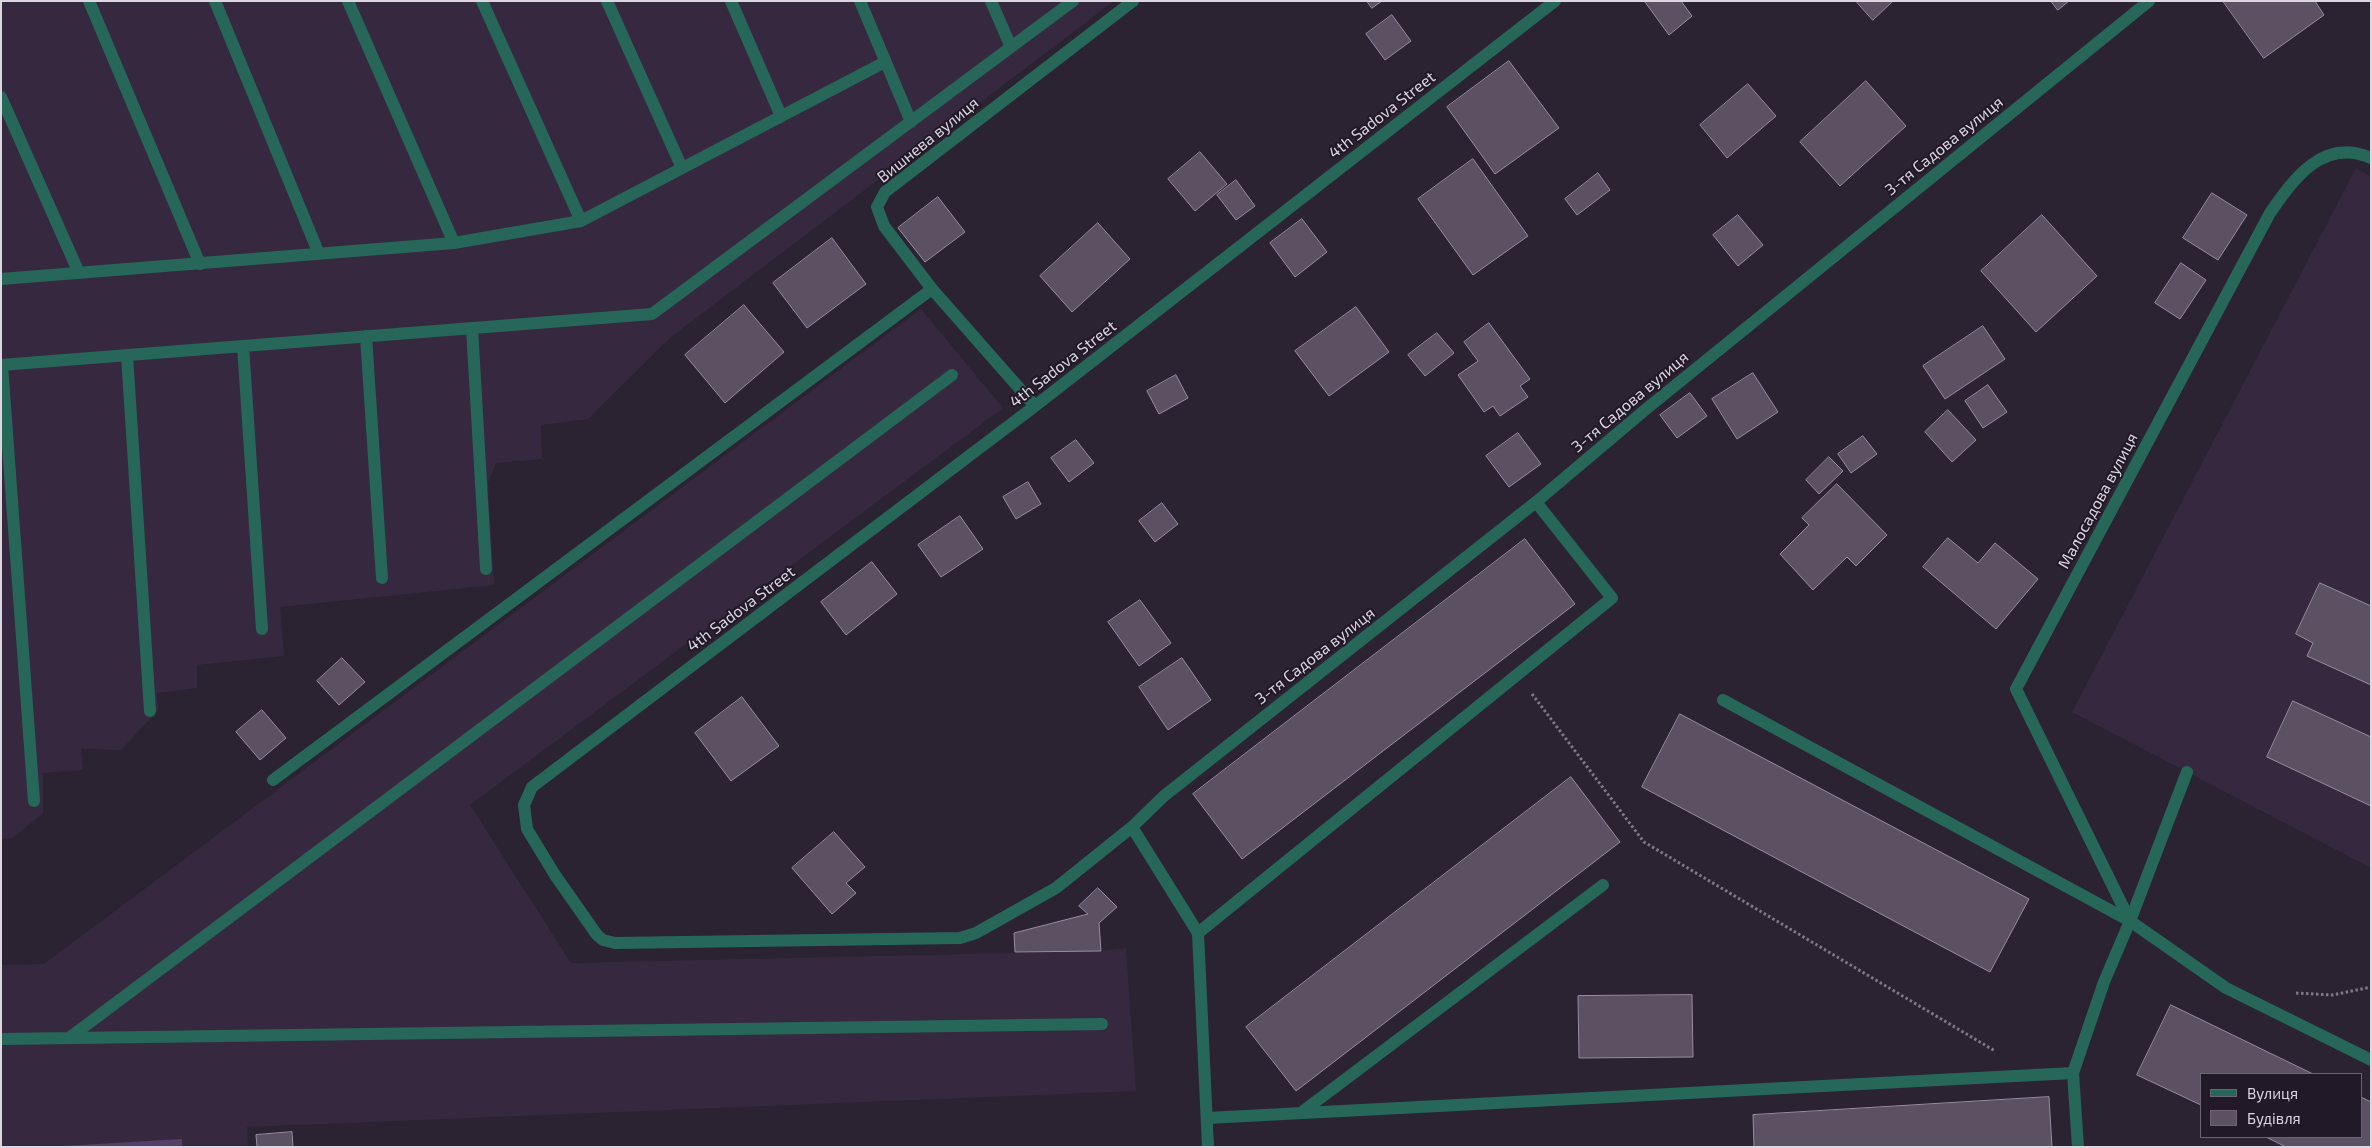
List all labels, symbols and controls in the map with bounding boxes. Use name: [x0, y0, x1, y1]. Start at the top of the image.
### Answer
street label: 4th Sadova Street: [1325, 67, 1439, 163]
street label: 3-тя Садова вулиця: [1881, 92, 2007, 200]
street label: Вишнева вулиця: [873, 93, 983, 187]
street label: 4th Sadova Street: [1006, 316, 1120, 412]
street label: 3-тя Садова вулиця: [1568, 348, 1692, 456]
street label: Малосадова вулиця: [2054, 430, 2142, 572]
street label: 4th Sadova Street: [683, 562, 799, 656]
street label: 3-тя Садова вулиця: [1251, 603, 1379, 709]
legend: [2200, 1073, 2362, 1138]
text: Вулиця: [2247, 1084, 2298, 1102]
text: Будівля: [2247, 1109, 2301, 1127]

